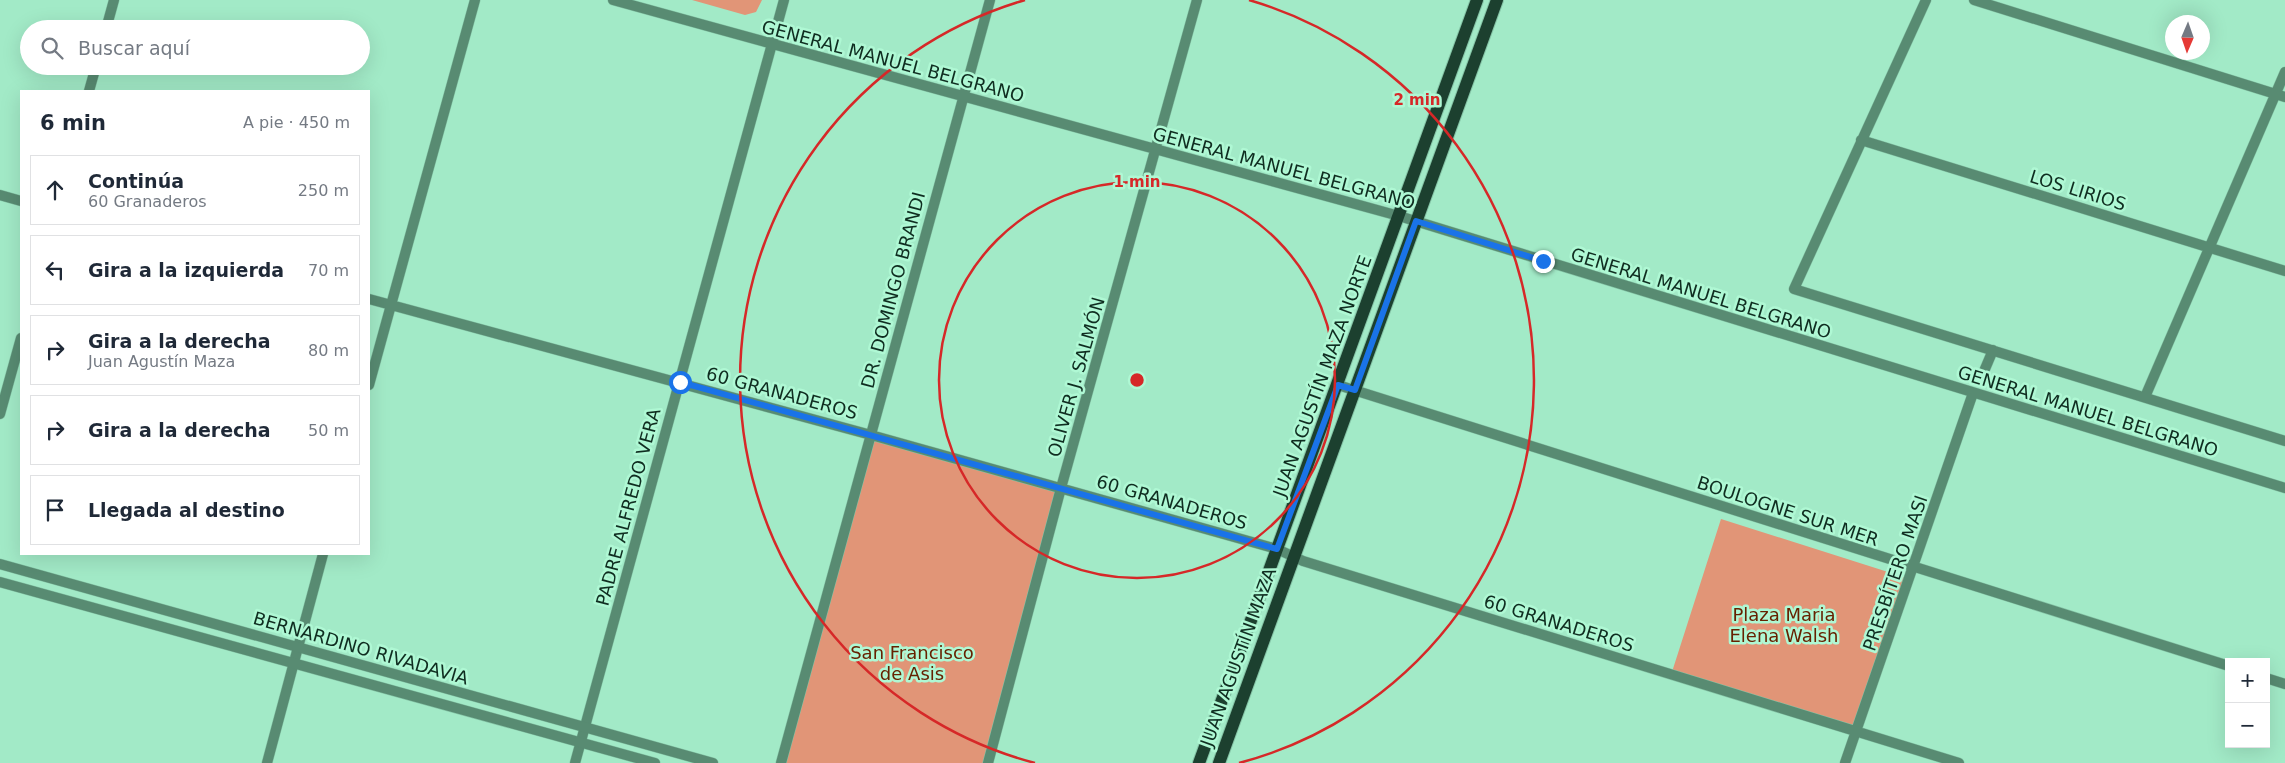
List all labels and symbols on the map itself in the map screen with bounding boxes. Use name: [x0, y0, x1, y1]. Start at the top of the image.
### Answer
north arrow: [2165, 15, 2210, 60]
street label: GENERAL MANUEL BELGRANO: [759, 16, 1027, 106]
text: 2 min: [1393, 91, 1441, 109]
street label: GENERAL MANUEL BELGRANO: [1150, 123, 1418, 213]
street label: LOS LIRIOS: [2027, 165, 2129, 215]
text: 1 min: [1113, 173, 1161, 191]
street label: DR. DOMINGO BRANDI: [857, 190, 929, 390]
street label: GENERAL MANUEL BELGRANO: [1568, 243, 1834, 343]
route end: [1532, 250, 1555, 273]
street label: JUAN AGUSTÍN MAZA NORTE: [1268, 252, 1376, 501]
street label: OLIVER J. SALMÓN: [1043, 295, 1109, 459]
street label: GENERAL MANUEL BELGRANO: [1955, 361, 2221, 461]
street label: 60 GRANADEROS: [704, 363, 860, 423]
route start: [669, 371, 692, 394]
centre of rings: [1128, 371, 1146, 389]
street label: PADRE ALFREDO VERA: [592, 405, 665, 608]
street label: 60 GRANADEROS: [1094, 470, 1250, 534]
street label: BOULOGNE SUR MER: [1695, 472, 1881, 550]
street label: PRESBÍTERO MASI: [1859, 492, 1931, 654]
street label: JUAN AGUSTÍN MAZA: [1196, 564, 1280, 750]
street label: 60 GRANADEROS: [1481, 590, 1637, 656]
park label: Plaza Maria Elena Walsh: [1729, 604, 1839, 646]
street label: BERNARDINO RIVADAVIA: [251, 607, 472, 689]
park label: San Francisco de Asis: [850, 642, 974, 684]

